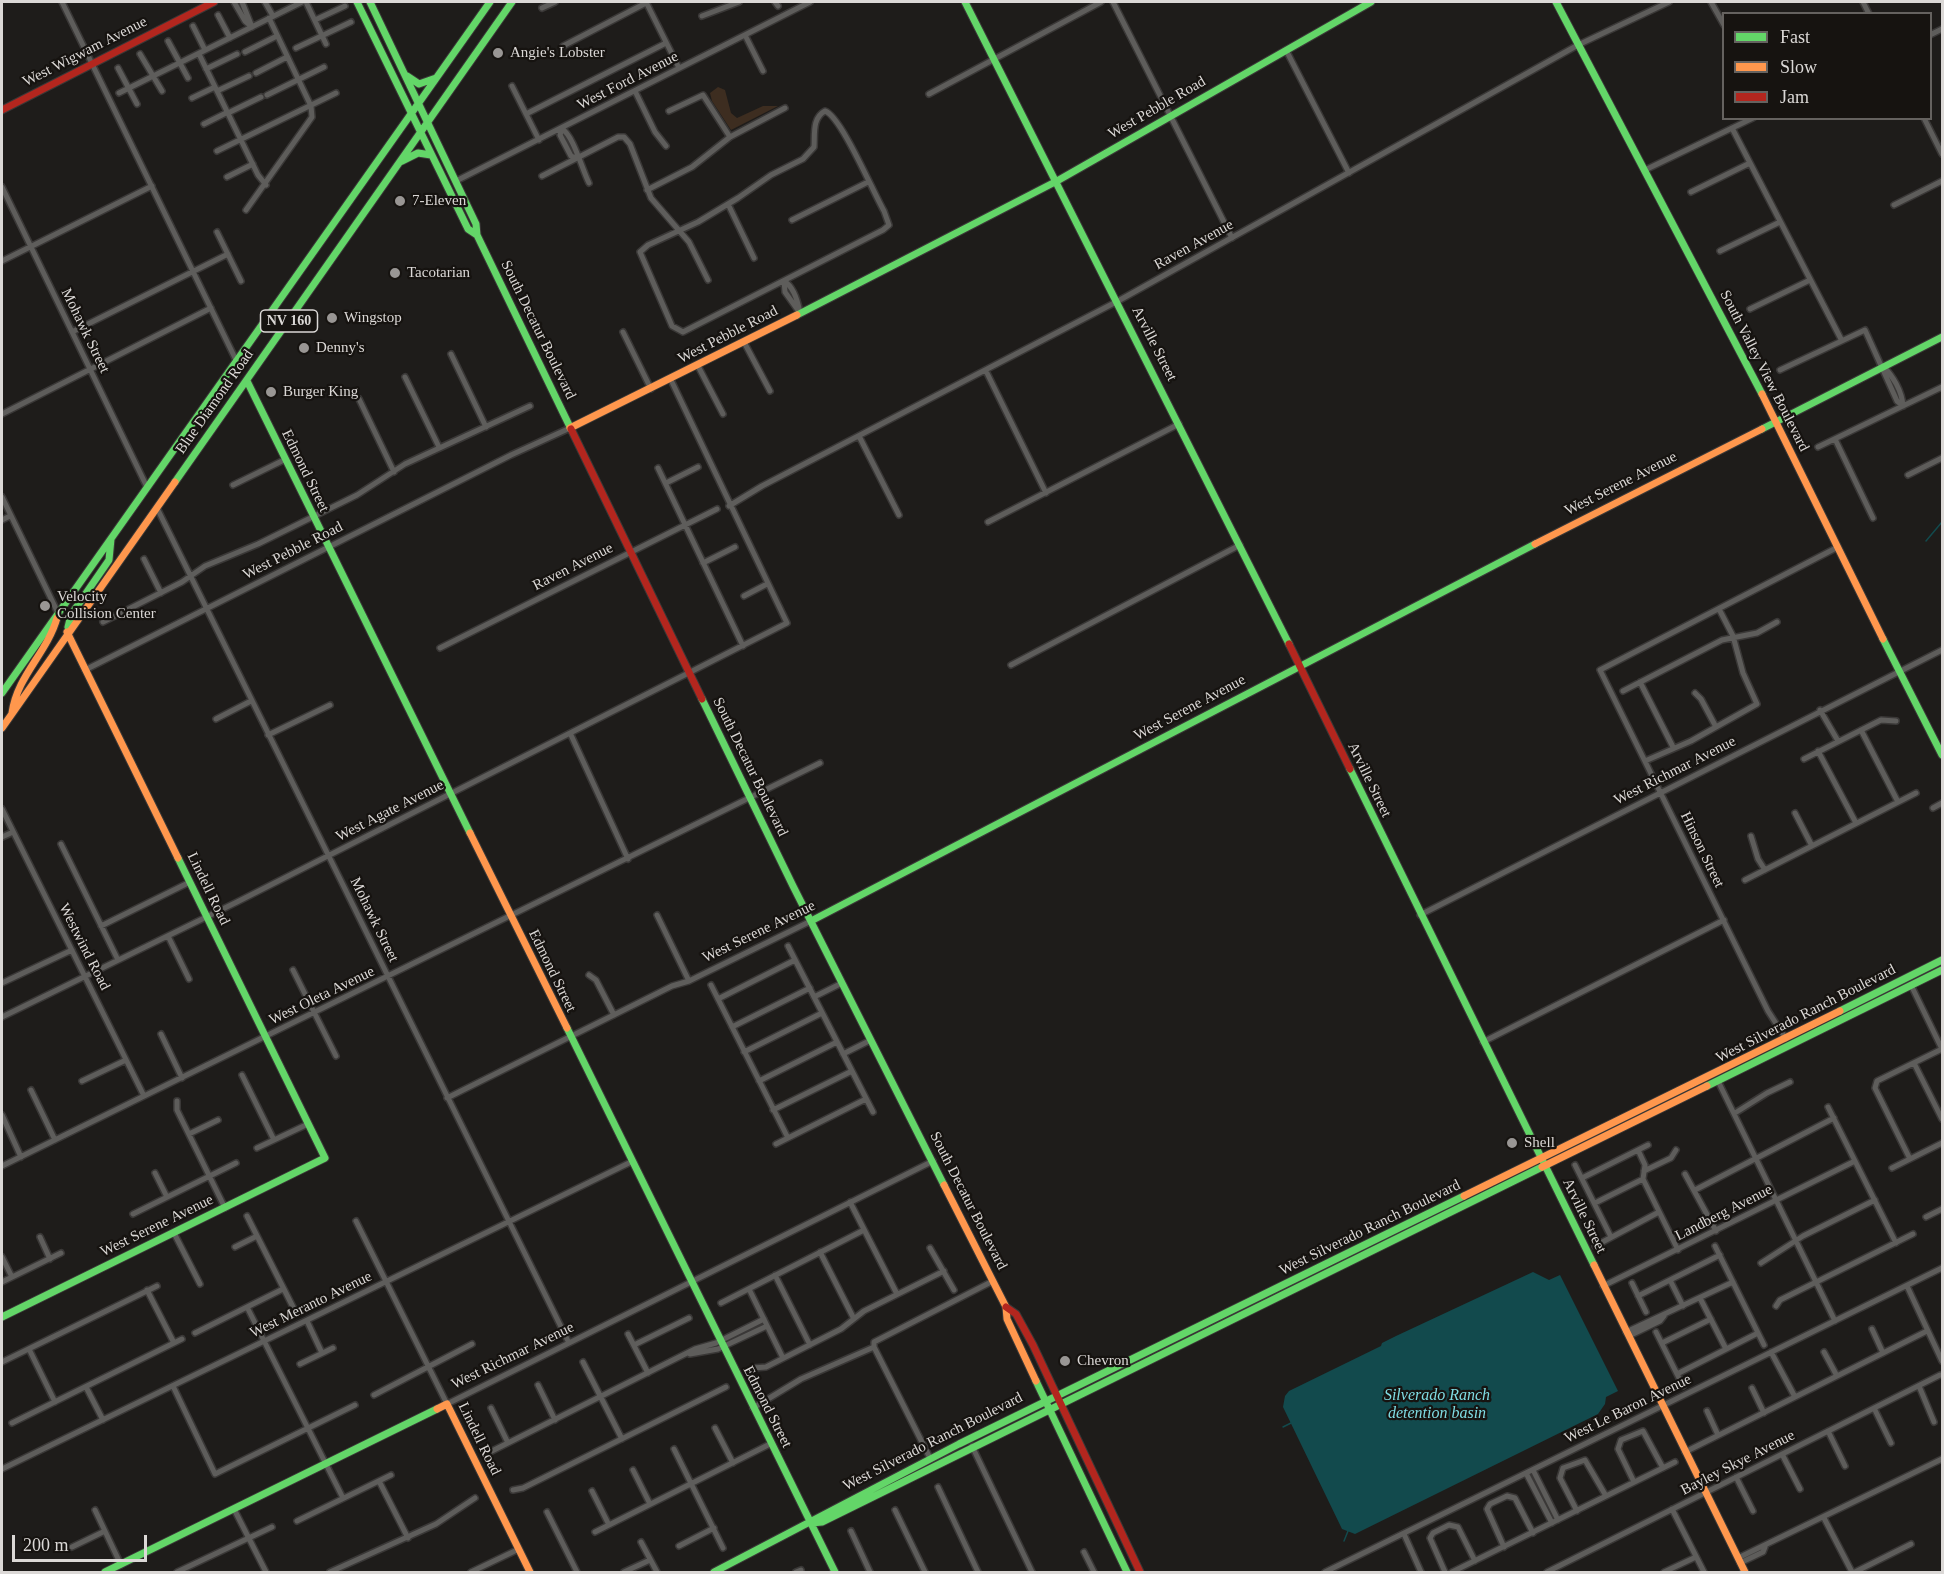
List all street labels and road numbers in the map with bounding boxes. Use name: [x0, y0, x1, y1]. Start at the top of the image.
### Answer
street label: West Wigwam Avenue: [20, 13, 150, 91]
street label: West Ford Avenue: [574, 48, 682, 114]
street label: West Pebble Road: [1105, 73, 1209, 143]
street label: Raven Avenue: [1151, 216, 1237, 274]
street label: South Decatur Boulevard: [496, 258, 580, 402]
street label: Mohawk Street: [57, 286, 113, 376]
street label: South Valley View Boulevard: [1715, 287, 1813, 455]
street label: West Pebble Road: [675, 302, 781, 368]
street label: Arville Street: [1128, 304, 1180, 384]
road number: NV 160: [260, 310, 318, 332]
street label: Blue Diamond Road: [172, 346, 258, 458]
street label: Edmond Street: [277, 427, 333, 515]
street label: West Serene Avenue: [1562, 448, 1680, 520]
street label: West Pebble Road: [240, 518, 346, 584]
street label: Raven Avenue: [530, 539, 616, 595]
street label: West Serene Avenue: [1131, 671, 1249, 745]
street label: South Decatur Boulevard: [708, 695, 792, 839]
street label: West Richmar Avenue: [1611, 732, 1739, 810]
street label: Arville Street: [1343, 740, 1395, 820]
street label: West Agate Avenue: [333, 776, 447, 846]
street label: Hinson Street: [1676, 809, 1728, 891]
street label: Lindell Road: [183, 850, 233, 928]
street label: Mohawk Street: [346, 875, 402, 965]
street label: West Serene Avenue: [700, 897, 818, 967]
street label: Westwind Road: [54, 901, 114, 993]
street label: Edmond Street: [524, 927, 580, 1015]
street label: West Silverado Ranch Boulevard: [1713, 961, 1899, 1067]
street label: West Oleta Avenue: [266, 963, 378, 1029]
street label: South Decatur Boulevard: [925, 1129, 1011, 1273]
street label: West Silverado Ranch Boulevard: [1277, 1176, 1463, 1280]
street label: Arville Street: [1558, 1176, 1610, 1256]
street label: Landberg Avenue: [1672, 1181, 1776, 1245]
street label: West Serene Avenue: [98, 1191, 216, 1261]
street label: West Meranto Avenue: [247, 1268, 375, 1342]
street label: West Richmar Avenue: [449, 1318, 577, 1394]
street label: Edmond Street: [739, 1363, 795, 1451]
street label: West Le Baron Avenue: [1562, 1370, 1694, 1448]
street label: West Silverado Ranch Boulevard: [840, 1389, 1026, 1495]
street label: Lindell Road: [454, 1400, 504, 1478]
street label: Bayley Skye Avenue: [1678, 1426, 1798, 1500]

